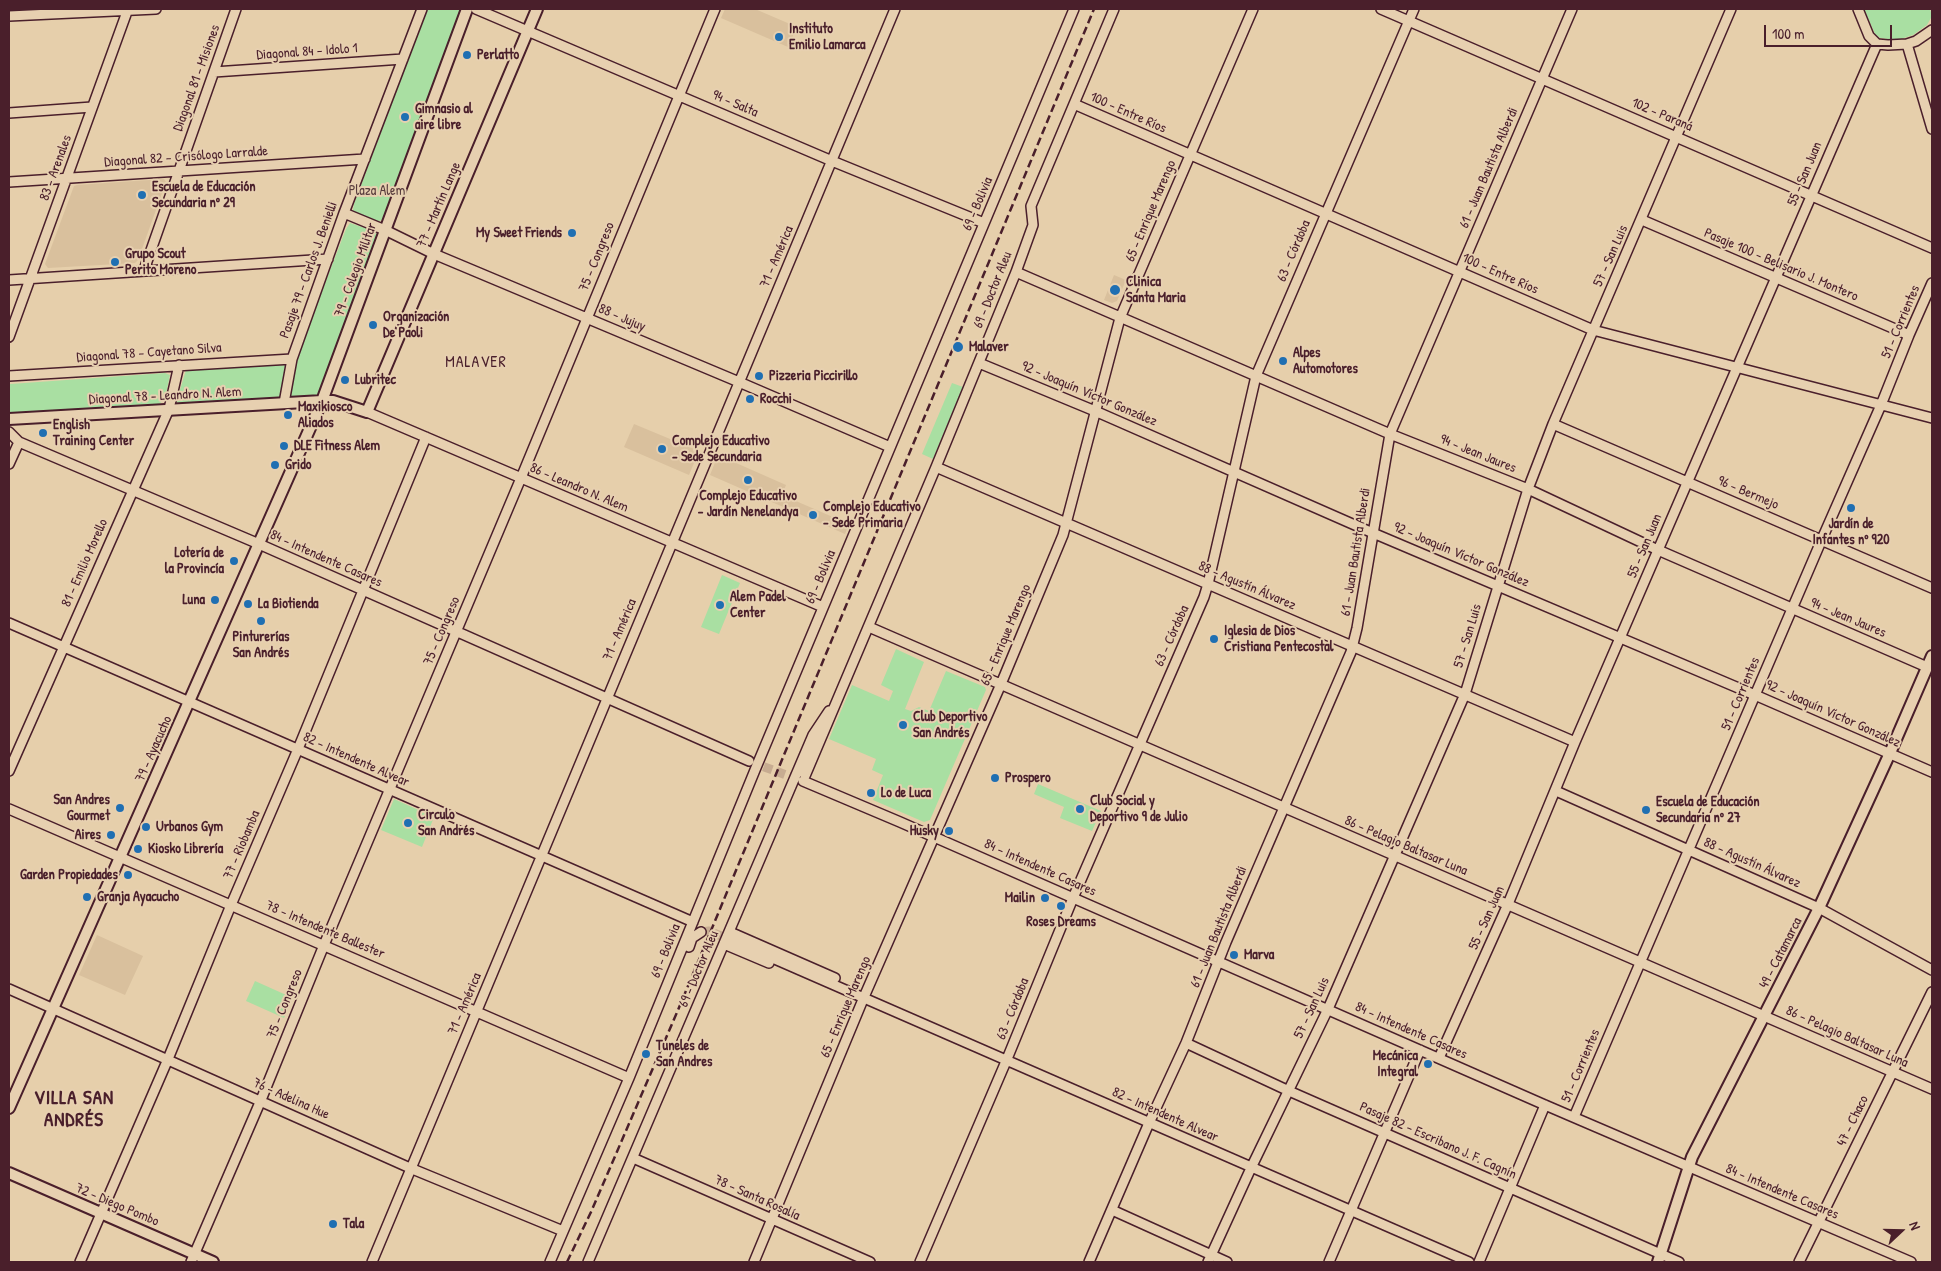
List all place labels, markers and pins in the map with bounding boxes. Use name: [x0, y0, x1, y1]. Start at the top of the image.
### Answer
place label: Instituto Emilio Lamarca: [789, 21, 866, 54]
marker: Instituto Emilio Lamarca: [773, 31, 785, 43]
place label: Perlatto: [477, 47, 519, 63]
marker: Perlatto: [461, 49, 473, 61]
place label: Gimnasio al aire libre: [415, 101, 473, 134]
marker: Gimnasio al aire libre: [399, 111, 411, 123]
place label: Escuela de Educación Secundaria nº 29: [152, 179, 256, 212]
marker: Escuela de Educación Secundaria nº 29: [136, 189, 148, 201]
place label: My Sweet Friends: [476, 225, 562, 241]
marker: My Sweet Friends: [566, 227, 578, 239]
place label: Grupo Scout Perito Moreno: [125, 246, 196, 278]
marker: Grupo Scout Perito Moreno: [109, 256, 121, 268]
place label: Clinica Santa Maria: [1126, 274, 1186, 306]
marker: Clinica Santa Maria: [1108, 283, 1122, 297]
place label: Organización De Paoli: [383, 309, 449, 342]
marker: Organización De Paoli: [367, 319, 379, 331]
place label: Malaver: [969, 339, 1009, 355]
marker: Malaver: [951, 340, 965, 354]
place label: Alpes Automotores: [1293, 345, 1358, 378]
marker: Alpes Automotores: [1277, 355, 1289, 367]
place label: Pizzeria Piccirillo: [769, 368, 858, 384]
marker: Pizzeria Piccirillo: [753, 370, 765, 382]
place label: Lubritec: [355, 372, 396, 388]
marker: Lubritec: [339, 374, 351, 386]
place label: Rocchi: [760, 391, 792, 407]
marker: Rocchi: [744, 393, 756, 405]
place label: Maxikiosco Aliados: [298, 399, 352, 432]
marker: Maxikiosco Aliados: [282, 409, 294, 421]
place label: English Training Center: [53, 417, 134, 450]
marker: English Training Center: [37, 427, 49, 439]
place label: Complejo Educativo - Sede Secundaria: [672, 433, 770, 466]
place label: DLE Fitness Alem: [294, 438, 380, 454]
marker: DLE Fitness Alem: [278, 440, 290, 452]
marker: Complejo Educativo - Sede Secundaria: [656, 443, 668, 455]
place label: Grido: [285, 457, 311, 473]
marker: Grido: [269, 459, 281, 471]
marker: Complejo Educativo - Jardín Nenelandya: [742, 474, 754, 486]
place label: Complejo Educativo - Jardín Nenelandya: [698, 488, 798, 520]
place label: Complejo Educativo - Sede Primaria: [823, 499, 921, 532]
marker: Jardín de Infantes nº 920: [1845, 502, 1857, 514]
marker: Complejo Educativo - Sede Primaria: [807, 509, 819, 521]
place label: Jardín de Infantes nº 920: [1812, 516, 1890, 548]
place label: Lotería de la Provincía: [165, 545, 224, 578]
marker: Lotería de la Provincía: [228, 555, 240, 567]
place label: Alem Padel Center: [730, 589, 786, 622]
place label: Luna: [182, 592, 205, 608]
marker: Luna: [209, 594, 221, 606]
place label: La Biotienda: [258, 596, 319, 612]
marker: La Biotienda: [242, 598, 254, 610]
marker: Alem Padel Center: [714, 599, 726, 611]
marker: Pinturerías San Andrés: [255, 615, 267, 627]
place label: Iglesia de Dios Cristiana Pentecostal: [1224, 623, 1334, 656]
place label: Pinturerías San Andrés: [233, 629, 289, 662]
marker: Iglesia de Dios Cristiana Pentecostal: [1208, 633, 1220, 645]
place label: Club Deportivo San Andrés: [913, 709, 987, 742]
marker: Club Deportivo San Andrés: [897, 719, 909, 731]
place label: Prospero: [1005, 770, 1051, 786]
marker: Prospero: [989, 772, 1001, 784]
place label: Lo de Luca: [881, 785, 931, 801]
marker: Lo de Luca: [865, 787, 877, 799]
place label: San Andres Gourmet: [54, 792, 110, 824]
place label: Club Social y Deportivo 9 de Julio: [1090, 793, 1188, 826]
place label: Escuela de Educación Secundaria nº 27: [1656, 794, 1760, 826]
marker: San Andres Gourmet: [114, 802, 126, 814]
marker: Club Social y Deportivo 9 de Julio: [1074, 803, 1086, 815]
marker: Escuela de Educación Secundaria nº 27: [1640, 804, 1652, 816]
place label: Circulo San Andrés: [418, 807, 474, 840]
marker: Circulo San Andrés: [402, 817, 414, 829]
place label: Urbanos Gym: [156, 819, 223, 835]
marker: Urbanos Gym: [140, 821, 152, 833]
place label: Husky: [910, 823, 939, 839]
marker: Husky: [943, 825, 955, 837]
place label: Aires: [75, 827, 101, 843]
marker: Aires: [105, 829, 117, 841]
place label: Kiosko Librería: [148, 841, 223, 857]
marker: Kiosko Librería: [132, 843, 144, 855]
place label: Garden Propiedades: [20, 867, 118, 883]
marker: Garden Propiedades: [122, 869, 134, 881]
place label: Granja Ayacucho: [97, 889, 179, 905]
place label: Mailin: [1005, 890, 1035, 906]
marker: Granja Ayacucho: [81, 891, 93, 903]
marker: Mailin: [1039, 892, 1051, 904]
marker: Roses Dreams: [1055, 900, 1067, 912]
place label: Roses Dreams: [1026, 914, 1096, 930]
place label: Marva: [1244, 947, 1274, 963]
marker: Marva: [1228, 949, 1240, 961]
place label: Tuneles de San Andres: [656, 1038, 712, 1070]
marker: Tuneles de San Andres: [640, 1048, 652, 1060]
place label: Mecánica Integral: [1373, 1048, 1418, 1080]
marker: Mecánica Integral: [1422, 1058, 1434, 1070]
place label: Tala: [343, 1216, 364, 1232]
marker: Tala: [327, 1218, 339, 1230]

